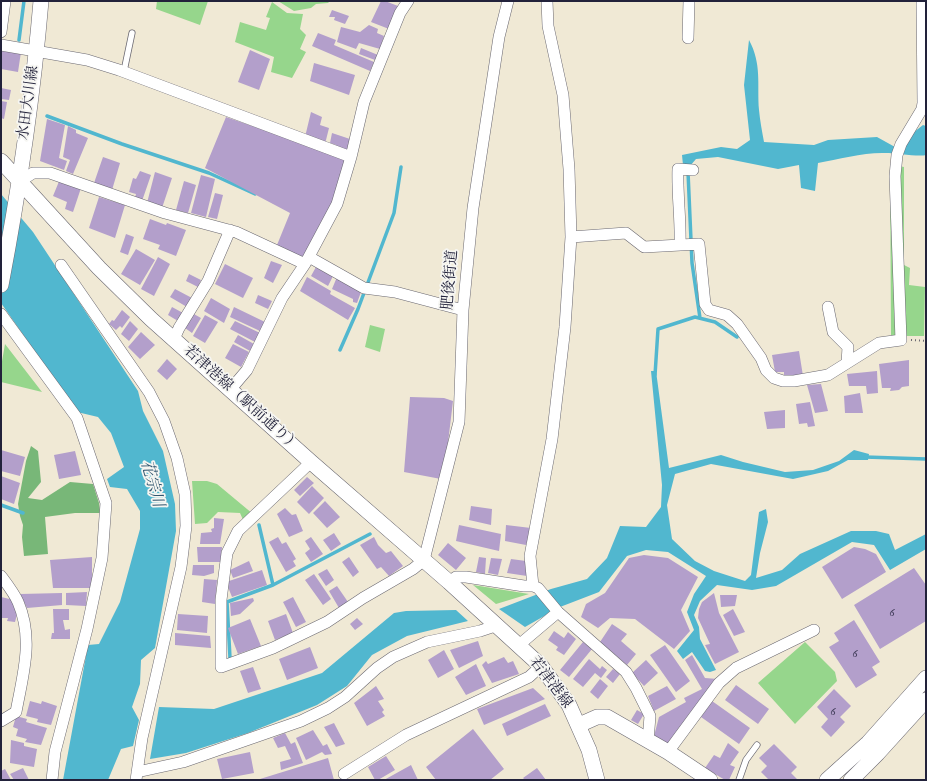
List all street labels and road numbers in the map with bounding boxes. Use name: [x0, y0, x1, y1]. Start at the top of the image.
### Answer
street label: 水田大川線: [15, 65, 43, 141]
street label: 肥後街道: [439, 249, 463, 311]
street label: 若津港線（駅前通り）: [179, 342, 303, 456]
street label: 若津港線: [525, 654, 575, 712]

